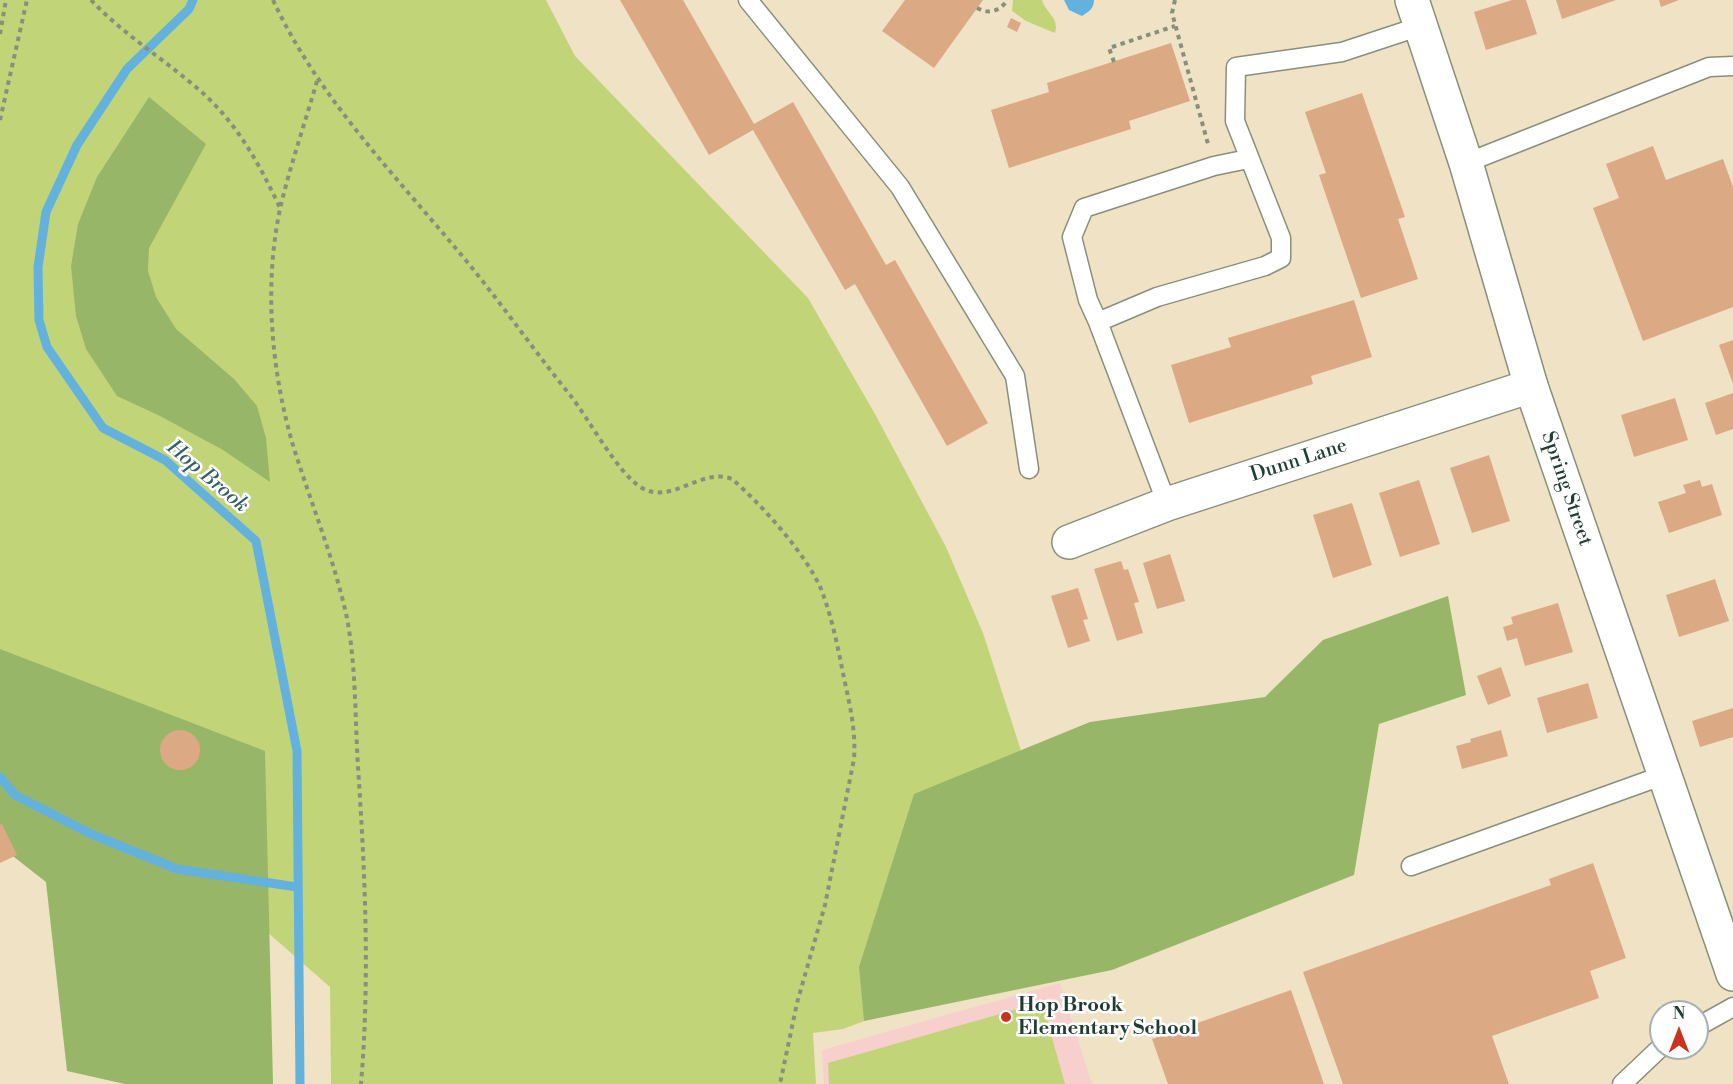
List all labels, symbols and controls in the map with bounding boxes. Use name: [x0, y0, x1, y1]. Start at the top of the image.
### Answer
street label: Spring Street: [1535, 429, 1597, 549]
street label: Dunn Lane: [1248, 434, 1350, 488]
water label: Hop Brook: [161, 435, 253, 519]
place label: Hop Brook Elementary School: [1018, 994, 1197, 1041]
north arrow: [1649, 1000, 1709, 1060]
text: N: [1673, 1004, 1685, 1024]
marker: Hop Brook Elementary School: [999, 1010, 1013, 1024]

